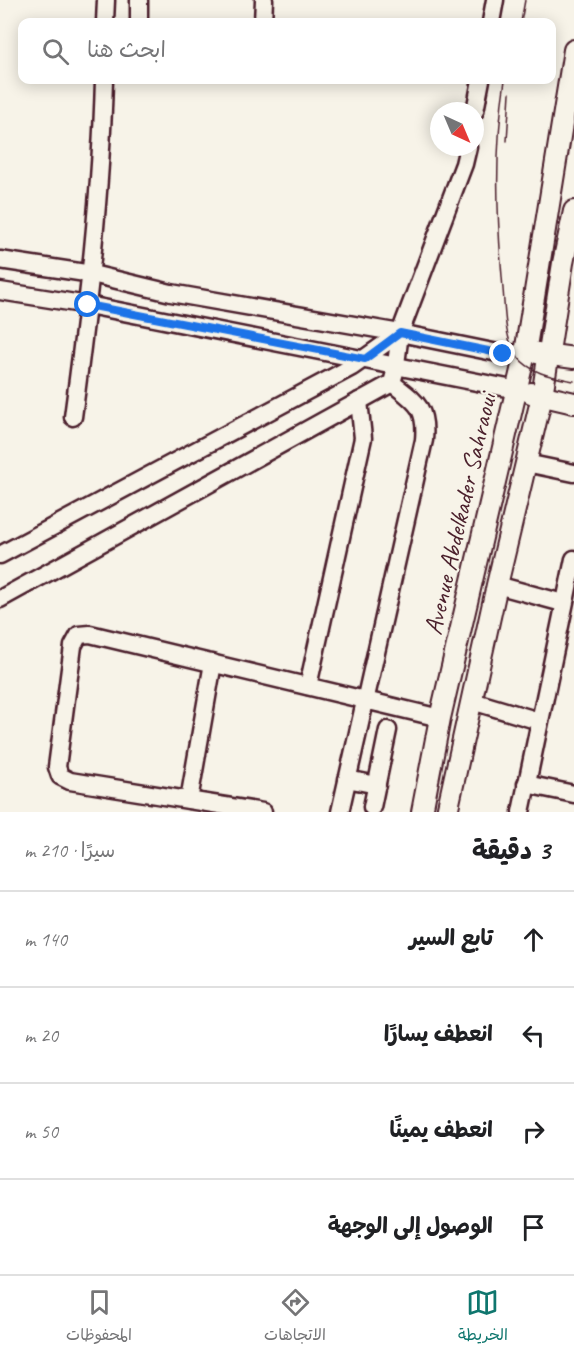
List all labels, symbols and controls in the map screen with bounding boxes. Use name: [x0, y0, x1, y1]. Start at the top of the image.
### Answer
search box: [18, 18, 556, 84]
icon: search: [39, 35, 72, 68]
text: ابحث هنا: [87, 36, 166, 64]
north arrow: [430, 102, 484, 156]
route start: [74, 291, 100, 317]
route end: [489, 340, 515, 366]
street label: Avenue Abdelkader Sahraoui: [416, 387, 505, 638]
text: 3 دقيقة: [472, 834, 550, 867]
text: سيرًا · 210 m: [24, 838, 115, 863]
icon: ahead: [517, 923, 550, 956]
text: تابع السير: [409, 924, 493, 952]
text: 140 m: [24, 927, 67, 952]
icon: left: [517, 1019, 550, 1052]
text: انعطف يسارًا: [384, 1020, 493, 1048]
text: 20 m: [24, 1023, 58, 1048]
icon: right: [517, 1115, 550, 1148]
text: انعطف يمينًا: [389, 1116, 493, 1144]
text: 50 m: [24, 1119, 58, 1144]
icon: arrive: [517, 1211, 550, 1244]
text: الوصول إلى الوجهة: [328, 1212, 493, 1240]
tab: المحفوظات: [66, 1286, 132, 1349]
tab: الاتجاهات: [264, 1286, 326, 1349]
tab: الخريطة: [458, 1286, 508, 1349]

